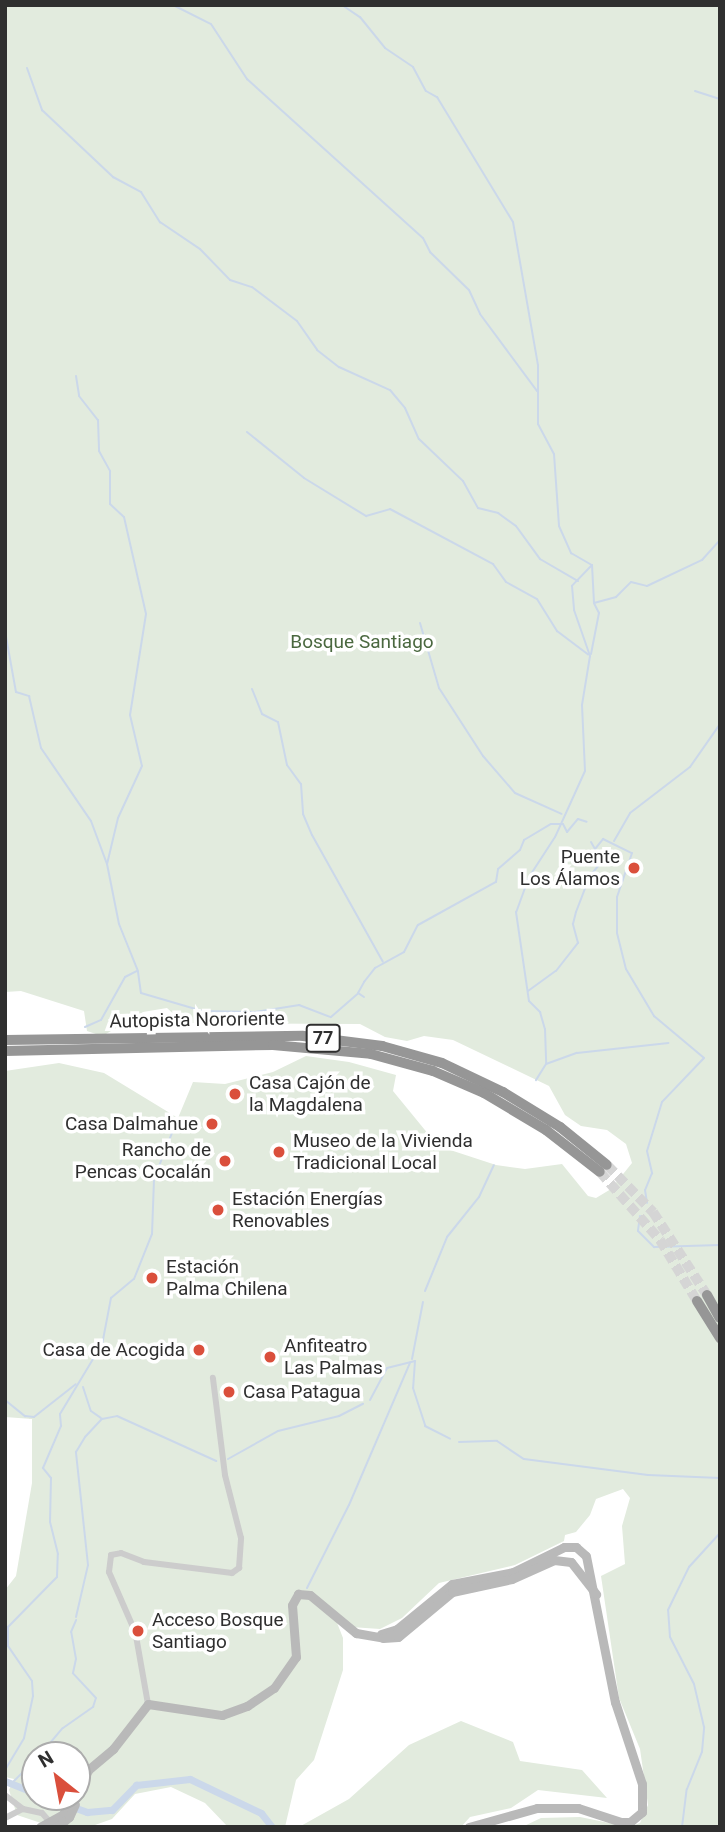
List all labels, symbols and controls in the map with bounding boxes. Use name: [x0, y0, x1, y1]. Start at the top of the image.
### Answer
park label: Bosque Santiago: [290, 631, 434, 653]
place label: Puente Los Álamos: [520, 846, 620, 890]
marker: Puente Los Álamos: [626, 860, 642, 876]
street label: Autopista Nororiente: [109, 1007, 285, 1033]
road number: 77: [306, 1023, 340, 1052]
place label: Casa Cajón de la Magdalena: [249, 1072, 371, 1116]
marker: Casa Cajón de la Magdalena: [227, 1086, 243, 1102]
place label: Casa Dalmahue: [65, 1113, 198, 1135]
marker: Casa Dalmahue: [204, 1116, 220, 1132]
place label: Museo de la Vivienda Tradicional Local: [293, 1130, 473, 1174]
place label: Rancho de Pencas Cocalán: [75, 1139, 211, 1183]
marker: Museo de la Vivienda Tradicional Local: [271, 1144, 287, 1160]
marker: Rancho de Pencas Cocalán: [217, 1153, 233, 1169]
place label: Estación Energías Renovables: [232, 1188, 383, 1232]
marker: Estación Energías Renovables: [210, 1202, 226, 1218]
place label: Estación Palma Chilena: [166, 1256, 288, 1300]
marker: Estación Palma Chilena: [144, 1270, 160, 1286]
place label: Anfiteatro Las Palmas: [284, 1335, 383, 1379]
place label: Casa de Acogida: [42, 1339, 185, 1361]
marker: Casa de Acogida: [191, 1342, 207, 1358]
marker: Anfiteatro Las Palmas: [262, 1349, 278, 1365]
place label: Casa Patagua: [243, 1381, 361, 1403]
marker: Casa Patagua: [221, 1384, 237, 1400]
place label: Acceso Bosque Santiago: [152, 1609, 284, 1653]
marker: Acceso Bosque Santiago: [130, 1623, 146, 1639]
north arrow: [21, 1741, 91, 1811]
text: N: [34, 1746, 58, 1773]

